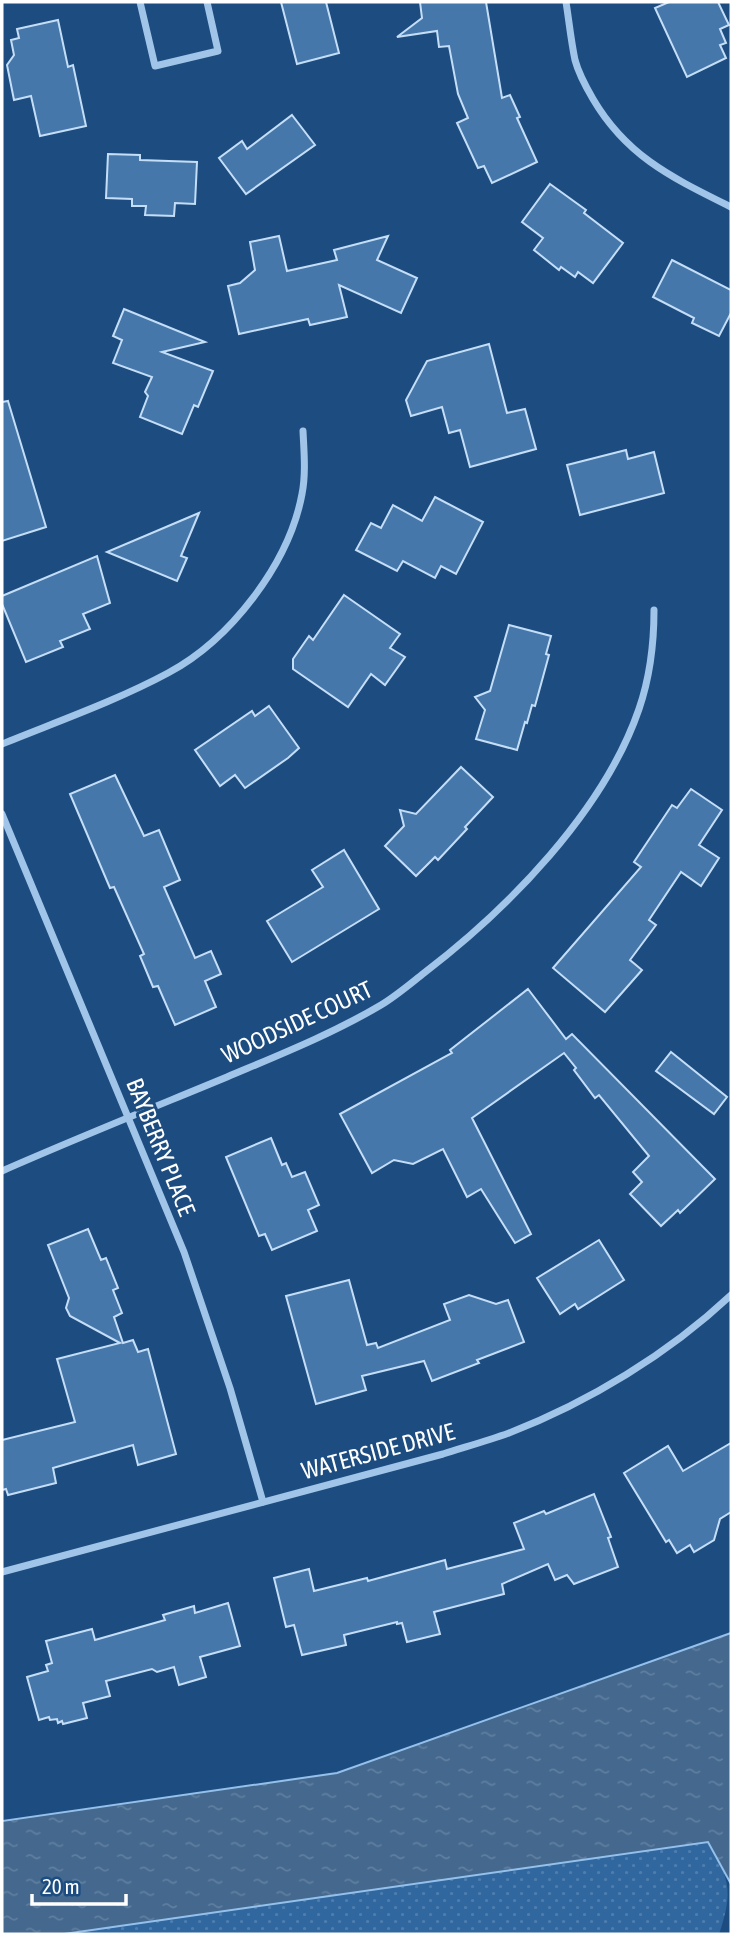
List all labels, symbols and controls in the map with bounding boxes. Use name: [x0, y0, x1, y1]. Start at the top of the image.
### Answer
street label: WOODSIDE COURT: [218, 975, 377, 1069]
street label: BAYBERRY PLACE: [121, 1074, 201, 1220]
street label: WATERSIDE DRIVE: [299, 1418, 457, 1484]
scale bar: [32, 1862, 126, 1906]
text: 20 m: [42, 1874, 80, 1898]

